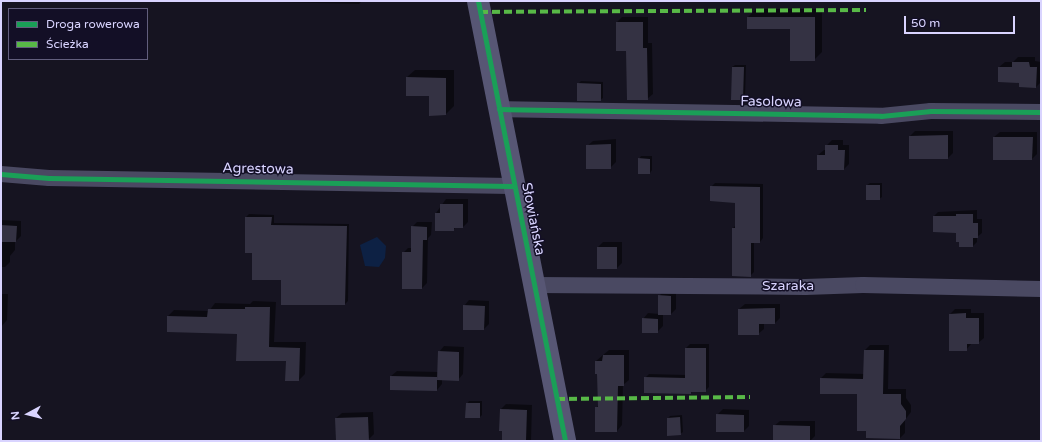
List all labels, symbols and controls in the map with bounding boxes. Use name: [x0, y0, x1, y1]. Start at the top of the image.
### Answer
legend: [8, 8, 148, 60]
scale bar: [906, 8, 1017, 34]
text: 50 m: [911, 16, 940, 30]
text: Droga rowerowa: [46, 17, 140, 31]
text: Ścieżka: [46, 37, 89, 51]
street label: Fasolowa: [740, 93, 802, 111]
street label: Agrestowa: [222, 160, 294, 178]
street label: Słowiańska: [518, 181, 548, 257]
street label: Szaraka: [762, 278, 814, 294]
north arrow: [8, 394, 48, 434]
text: N: [9, 410, 23, 421]

